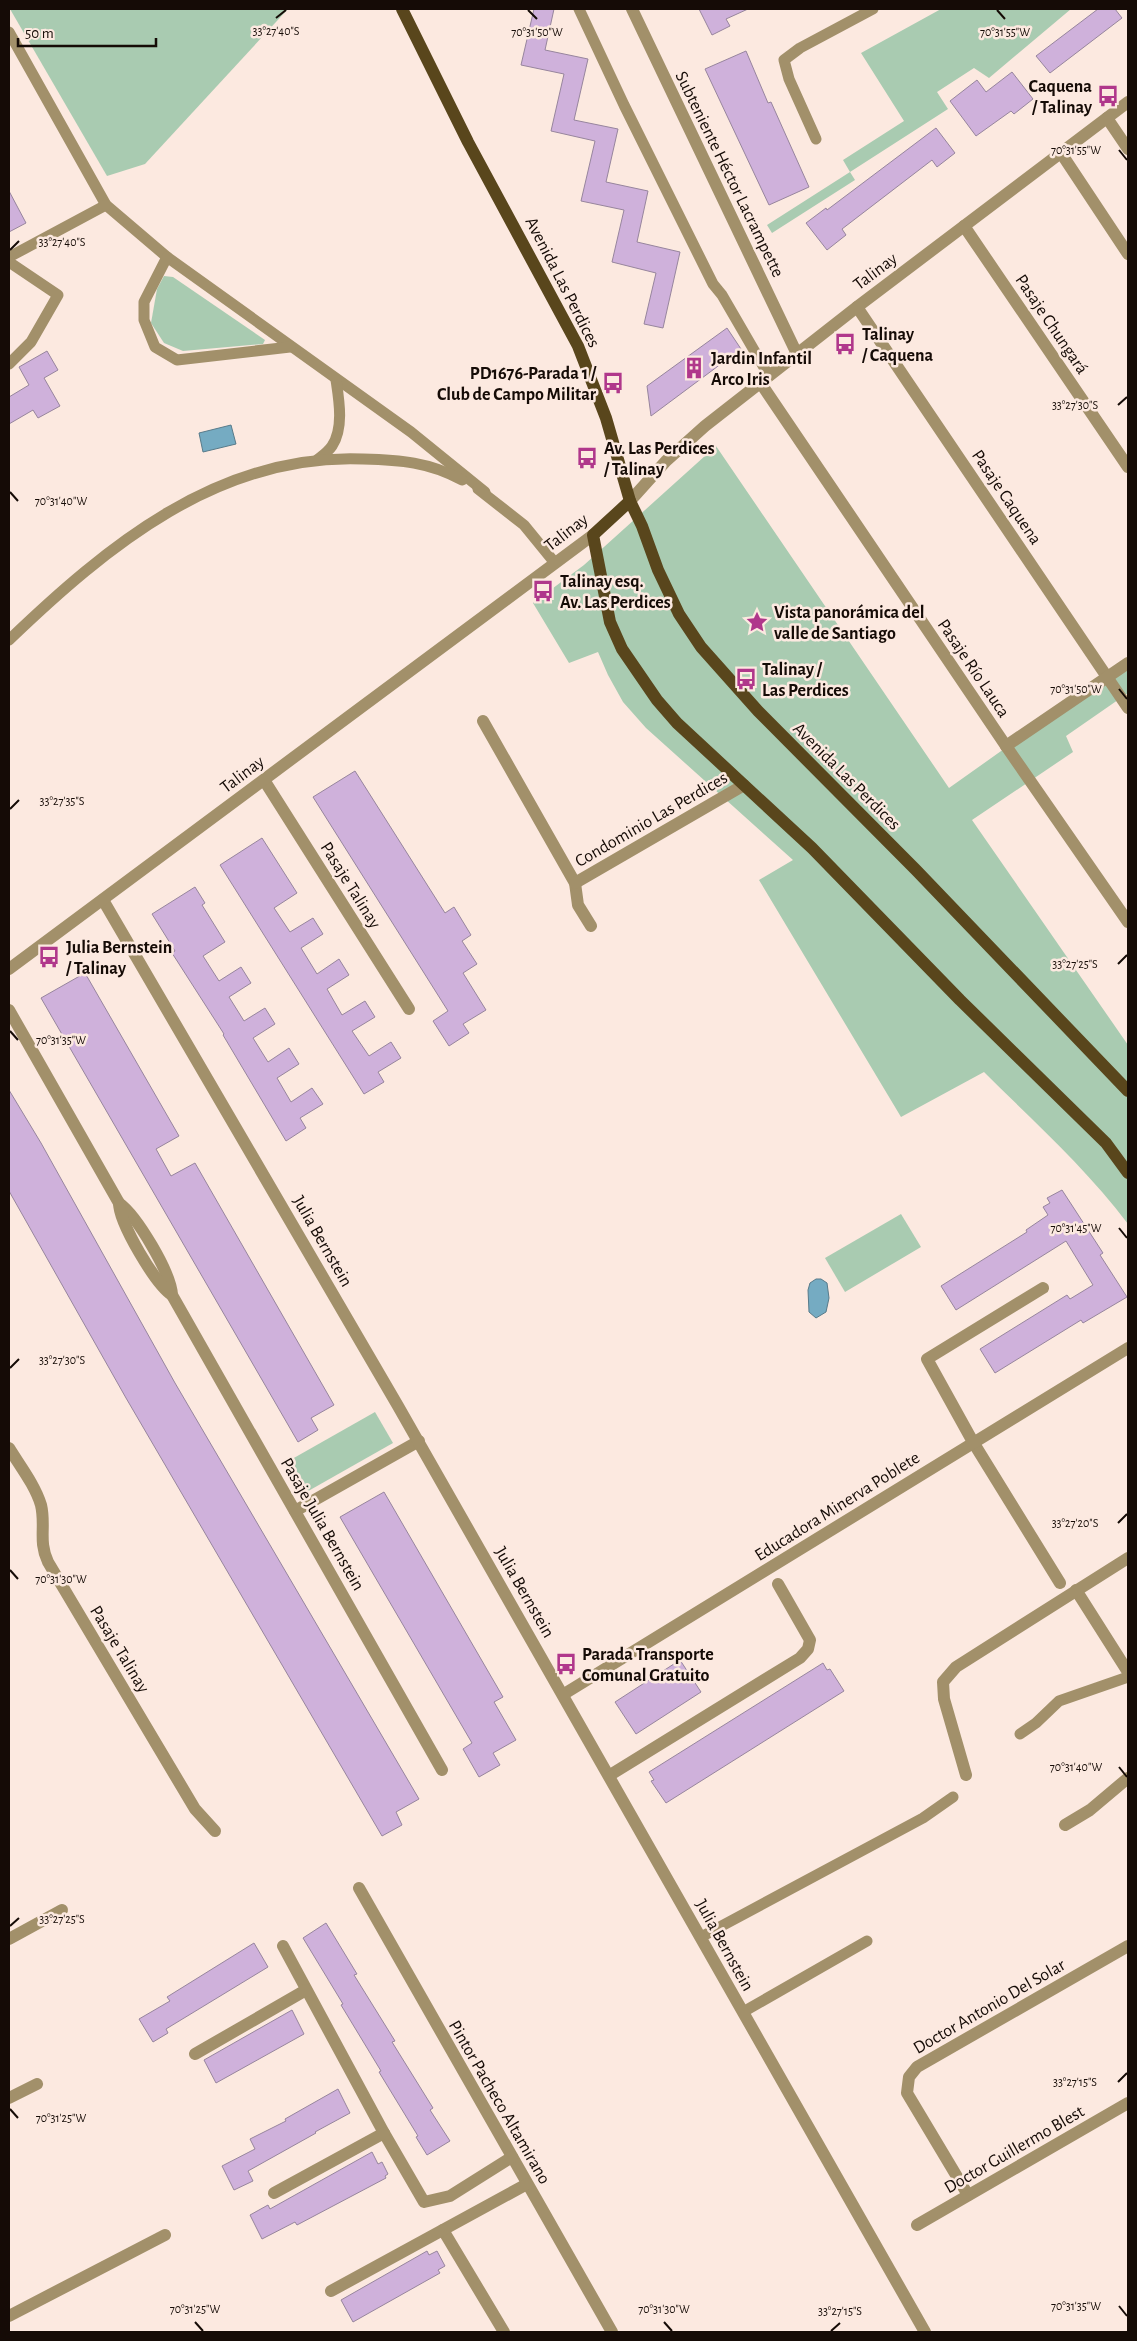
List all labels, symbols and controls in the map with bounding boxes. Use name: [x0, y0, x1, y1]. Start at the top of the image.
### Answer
scale bar: [18, 15, 155, 47]
text: 33°27'40"S: [253, 25, 300, 37]
text: 50 m: [25, 26, 54, 41]
text: 70°31'50"W: [511, 26, 563, 38]
text: 70°31'55"W: [980, 26, 1030, 38]
street label: Subteniente Héctor Lacrampette: [671, 69, 787, 280]
place label: Caquena / Talinay: [1029, 78, 1093, 117]
bus stop icon: Caquena / Talinay: [1095, 83, 1121, 109]
text: 70°31'55"W: [1051, 144, 1101, 156]
street label: Avenida Las Perdices: [521, 214, 603, 351]
text: 33°27'40"S: [39, 236, 86, 248]
street label: Talinay: [850, 249, 901, 294]
street label: Pasaje Chungará: [1011, 272, 1091, 378]
place label: Talinay / Caquena: [861, 326, 934, 365]
bus stop icon: Talinay / Caquena: [832, 331, 858, 357]
place label: Jardin Infantil Arco Iris: [711, 350, 812, 389]
building icon: Jardin Infantil Arco Iris: [681, 355, 707, 381]
place label: PD1676-Parada 1 / Club de Campo Militar: [437, 365, 597, 404]
bus stop icon: PD1676-Parada 1 / Club de Campo Militar: [600, 370, 626, 396]
text: 33°27'30"S: [1052, 399, 1098, 411]
place label: Av. Las Perdices / Talinay: [603, 440, 715, 479]
bus stop icon: Av. Las Perdices / Talinay: [574, 445, 600, 471]
street label: Pasaje Caquena: [968, 447, 1044, 548]
text: 70°31'40"W: [35, 495, 87, 507]
street label: Talinay: [541, 510, 592, 555]
place label: Talinay esq. Av. Las Perdices: [560, 573, 671, 612]
bus stop icon: Talinay esq. Av. Las Perdices: [530, 578, 556, 604]
place label: Vista panorámica del valle de Santiago: [774, 604, 924, 643]
place icon: Vista panorámica del valle de Santiago: [744, 609, 770, 635]
street label: Pasaje Río Lauca: [934, 616, 1013, 721]
place label: Talinay / Las Perdices: [762, 661, 849, 700]
bus stop icon: Talinay / Las Perdices: [733, 666, 759, 692]
text: 70°31'50"W: [1050, 683, 1102, 695]
street label: Avenida Las Perdices: [789, 720, 903, 834]
street label: Talinay: [217, 752, 268, 797]
street label: Condominio Las Perdices: [572, 769, 731, 871]
text: 33°27'35"S: [40, 795, 85, 807]
street label: Pasaje Talinay: [317, 839, 384, 932]
place label: Julia Bernstein / Talinay: [65, 939, 172, 978]
bus stop icon: Julia Bernstein / Talinay: [36, 944, 62, 970]
text: 33°27'25"S: [1052, 958, 1098, 970]
text: 70°31'35"W: [36, 1034, 86, 1046]
street label: Julia Bernstein: [289, 1193, 355, 1290]
text: 70°31'45"W: [1051, 1222, 1102, 1234]
text: 33°27'30"S: [39, 1354, 85, 1366]
street label: Educadora Minerva Poblete: [752, 1449, 923, 1565]
street label: Pasaje Julia Bernstein: [277, 1455, 367, 1594]
text: 33°27'20"S: [1052, 1517, 1099, 1529]
street label: Julia Bernstein: [491, 1544, 557, 1641]
text: 70°31'30"W: [35, 1573, 87, 1585]
street label: Pasaje Talinay: [86, 1603, 152, 1696]
place label: Parada Transporte Comunal Gratuito: [582, 1646, 714, 1685]
bus stop icon: Parada Transporte Comunal Gratuito: [553, 1651, 579, 1677]
text: 70°31'40"W: [1050, 1761, 1102, 1773]
street label: Julia Bernstein: [692, 1897, 757, 1994]
text: 33°27'25"S: [39, 1913, 85, 1925]
street label: Doctor Antonio Del Solar: [910, 1956, 1069, 2058]
street label: Pintor Pacheco Altamirano: [445, 2018, 553, 2188]
text: 33°27'15"S: [1053, 2076, 1097, 2088]
street label: Doctor Guillermo Blest: [941, 2102, 1088, 2197]
text: 70°31'25"W: [36, 2112, 87, 2124]
text: 70°31'35"W: [1051, 2300, 1101, 2312]
text: 70°31'25"W: [170, 2303, 221, 2315]
text: 70°31'30"W: [638, 2303, 690, 2315]
text: 33°27'15"S: [818, 2305, 862, 2317]

